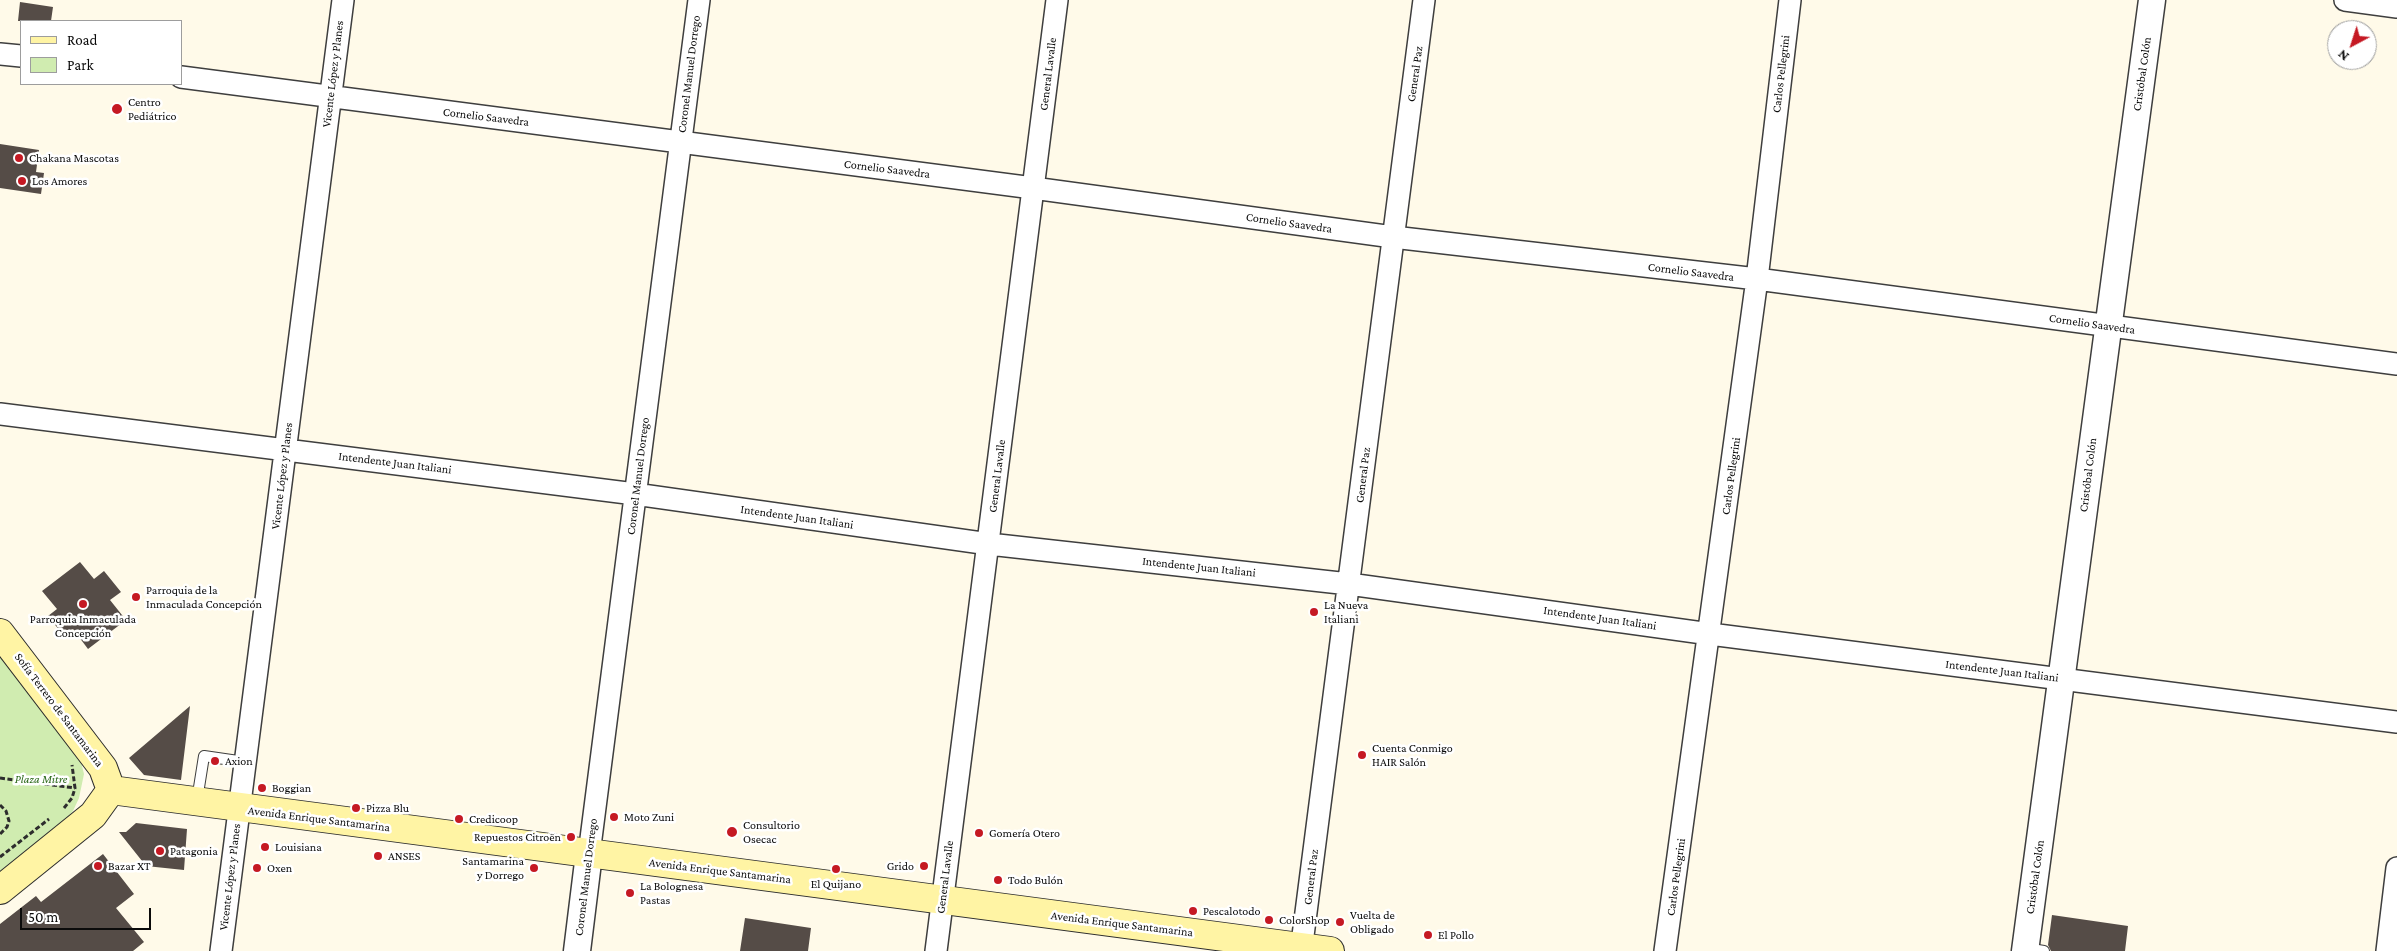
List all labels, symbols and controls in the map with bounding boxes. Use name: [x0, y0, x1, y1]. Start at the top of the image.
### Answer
street label: Coronel Manuel Dorrego: [675, 14, 703, 134]
legend: [20, 20, 182, 85]
street label: Vicente López y Planes: [319, 20, 347, 128]
north arrow: [2327, 20, 2377, 70]
text: Road: [67, 32, 97, 48]
street label: Carlos Pellegrini: [1769, 34, 1793, 114]
street label: Cristóbal Colón: [2130, 36, 2154, 112]
street label: General Lavalle: [1036, 37, 1060, 111]
street label: General Paz: [1404, 45, 1426, 103]
text: N: [2334, 47, 2352, 65]
text: Park: [67, 57, 94, 73]
place label: Centro Pediátrico: [128, 95, 176, 123]
marker: Centro Pediátrico: [110, 102, 124, 116]
street label: Cornelio Saavedra: [442, 105, 530, 129]
place label: Chakana Mascotas: [29, 151, 119, 165]
marker: Chakana Mascotas: [13, 152, 25, 164]
street label: Cornelio Saavedra: [843, 157, 931, 181]
place label: Los Amores: [32, 174, 87, 188]
marker: Los Amores: [16, 175, 28, 187]
street label: Cornelio Saavedra: [1245, 210, 1333, 236]
street label: Cornelio Saavedra: [1647, 260, 1735, 284]
street label: Cornelio Saavedra: [2048, 311, 2136, 337]
street label: Coronel Manuel Dorrego: [624, 416, 652, 536]
street label: Vicente López y Planes: [268, 422, 296, 530]
street label: Carlos Pellegrini: [1718, 436, 1744, 516]
street label: Cristóbal Colón: [2076, 437, 2100, 513]
street label: General Lavalle: [985, 439, 1009, 513]
street label: General Paz: [1352, 446, 1374, 504]
street label: Intendente Juan Italiani: [338, 449, 452, 477]
street label: Intendente Juan Italiani: [740, 502, 854, 532]
street label: Intendente Juan Italiani: [1142, 554, 1256, 580]
place label: Parroquia de la Inmaculada Concepción: [146, 583, 262, 611]
marker: Parroquia de la Inmaculada Concepción: [130, 591, 142, 603]
marker: Parroquia Inmaculada Concepción: [77, 598, 89, 610]
place label: La Nueva Italiani: [1324, 598, 1368, 626]
street label: Intendente Juan Italiani: [1543, 603, 1657, 633]
marker: La Nueva Italiani: [1308, 606, 1320, 618]
place label: Parroquia Inmaculada Concepción: [30, 612, 136, 640]
street label: Sofía Terrero de Santamarina: [12, 650, 106, 770]
street label: Intendente Juan Italiani: [1945, 657, 2059, 685]
place label: Cuenta Conmigo HAIR Salón: [1372, 741, 1453, 769]
marker: Cuenta Conmigo HAIR Salón: [1356, 749, 1368, 761]
place label: Axion: [225, 754, 253, 768]
marker: Axion: [209, 755, 221, 767]
park label: Plaza Mitre: [15, 772, 67, 786]
place label: Boggian: [272, 781, 311, 795]
marker: Boggian: [256, 782, 268, 794]
place label: Pizza Blu: [366, 801, 409, 815]
marker: Pizza Blu: [350, 802, 362, 814]
street label: Avenida Enrique Santamarina: [247, 803, 391, 835]
place label: Moto Zuni: [624, 810, 674, 824]
marker: Moto Zuni: [608, 811, 620, 823]
place label: Credicoop: [469, 812, 518, 826]
marker: Credicoop: [453, 813, 465, 825]
street label: Coronel Manuel Dorrego: [572, 817, 600, 937]
place label: Consultorio Osecac: [743, 818, 800, 846]
street label: Vicente López y Planes: [216, 823, 244, 931]
marker: Consultorio Osecac: [725, 825, 739, 839]
place label: Gomería Otero: [989, 826, 1060, 840]
marker: Gomería Otero: [973, 827, 985, 839]
place label: Repuestos Citroën: [474, 830, 561, 844]
marker: Repuestos Citroën: [565, 831, 577, 843]
street label: Carlos Pellegrini: [1663, 837, 1689, 917]
street label: Cristóbal Colón: [2023, 839, 2047, 915]
place label: Louisiana: [275, 840, 322, 854]
street label: General Lavalle: [933, 840, 957, 914]
marker: Louisiana: [259, 841, 271, 853]
place label: Patagonia: [170, 844, 218, 858]
marker: Patagonia: [154, 845, 166, 857]
street label: General Paz: [1300, 848, 1322, 906]
place label: ANSES: [388, 849, 420, 863]
marker: ANSES: [372, 850, 384, 862]
place label: Santamarina y Dorrego: [462, 854, 524, 882]
street label: Avenida Enrique Santamarina: [648, 855, 792, 887]
place label: Bazar XT: [108, 859, 150, 873]
place label: Grido: [887, 859, 914, 873]
marker: Bazar XT: [92, 860, 104, 872]
marker: Grido: [918, 860, 930, 872]
place label: Oxen: [267, 861, 292, 875]
marker: Oxen: [251, 862, 263, 874]
marker: Santamarina y Dorrego: [528, 862, 540, 874]
marker: El Quijano: [830, 863, 842, 875]
place label: Todo Bulón: [1008, 873, 1063, 887]
marker: Todo Bulón: [992, 874, 1004, 886]
place label: El Quijano: [811, 877, 861, 891]
place label: La Bolognesa Pastas: [640, 879, 703, 907]
marker: La Bolognesa Pastas: [624, 887, 636, 899]
scale bar: [22, 898, 154, 930]
place label: Pescalotodo: [1203, 904, 1261, 918]
marker: Pescalotodo: [1187, 905, 1199, 917]
street label: Avenida Enrique Santamarina: [1050, 908, 1194, 940]
place label: Vuelta de Obligado: [1350, 908, 1395, 936]
text: 50 m: [28, 909, 58, 925]
place label: ColorShop: [1279, 913, 1330, 927]
marker: ColorShop: [1263, 914, 1275, 926]
marker: Vuelta de Obligado: [1334, 916, 1346, 928]
place label: El Pollo: [1438, 928, 1474, 942]
marker: El Pollo: [1422, 929, 1434, 941]

